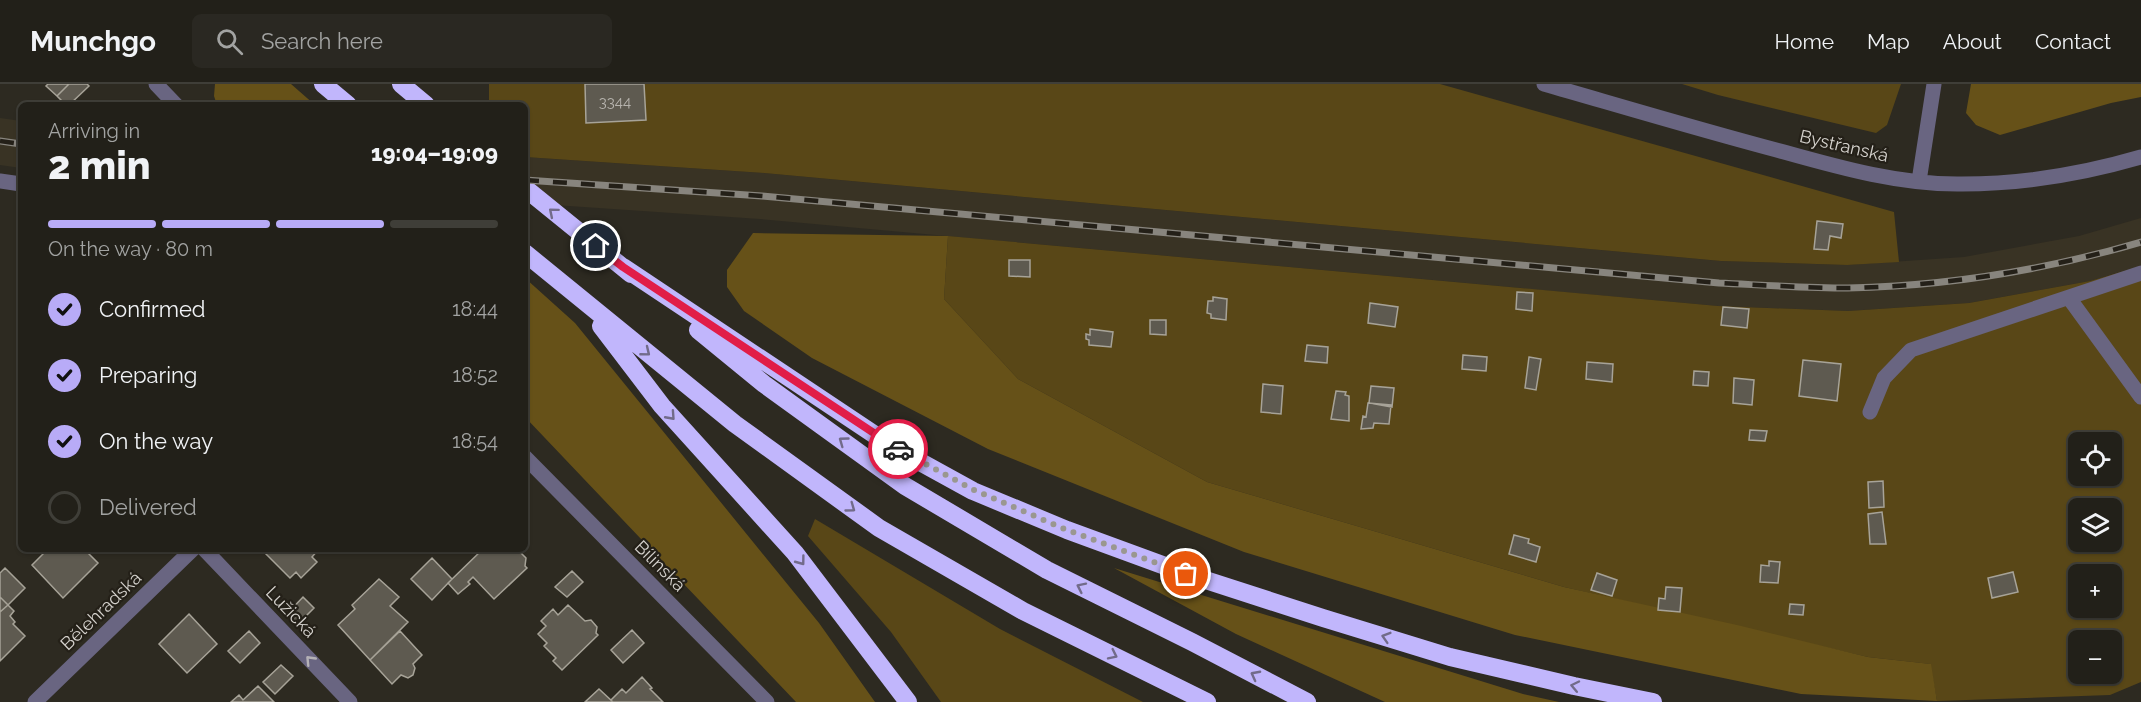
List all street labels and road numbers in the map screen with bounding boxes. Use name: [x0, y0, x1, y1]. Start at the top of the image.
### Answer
street label: Bystřanská: [1798, 125, 1891, 166]
street label: Bílinská: [631, 536, 690, 595]
street label: Bělehradská: [56, 567, 145, 654]
street label: Lužická: [262, 582, 321, 642]

